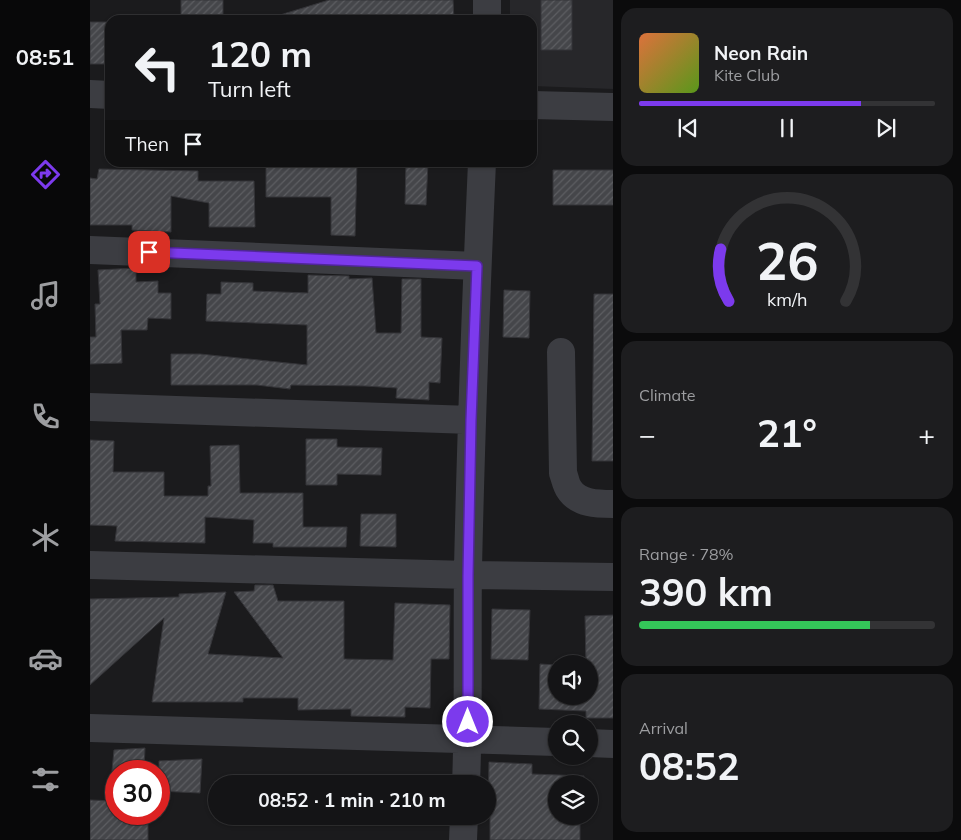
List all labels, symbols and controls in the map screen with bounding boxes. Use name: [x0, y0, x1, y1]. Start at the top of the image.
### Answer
text: 120 m: [208, 32, 312, 76]
icon: left: [125, 35, 190, 100]
text: Neon Rain: [714, 41, 808, 65]
text: 08:51: [16, 43, 74, 71]
text: Kite Club: [714, 65, 780, 85]
text: Turn left: [208, 75, 291, 103]
icon: previous: [674, 114, 702, 142]
icon: pause: [773, 114, 801, 142]
icon: next: [872, 114, 900, 142]
icon: arrive: [179, 130, 207, 158]
text: Then: [125, 132, 169, 156]
icon: directions: [28, 157, 63, 192]
text: 26: [756, 228, 818, 293]
pin: [128, 231, 170, 273]
icon: arrive: [135, 238, 163, 266]
icon: music: [28, 278, 63, 313]
text: km/h: [767, 288, 807, 310]
text: Climate: [639, 385, 695, 405]
icon: phone: [28, 399, 63, 434]
text: 21°: [757, 409, 817, 457]
text: −: [639, 417, 656, 452]
text: +: [918, 417, 935, 452]
icon: climate: [28, 520, 63, 555]
text: Range · 78%: [639, 544, 734, 564]
text: 390 km: [639, 568, 773, 616]
icon: car: [28, 641, 63, 676]
map controls: [548, 655, 598, 825]
button: sound: [548, 655, 598, 705]
position arrow: [441, 695, 493, 747]
button: search: [548, 715, 598, 765]
text: Arrival: [639, 718, 688, 738]
text: 08:52: [639, 742, 740, 790]
speed limit sign: 30: [105, 760, 170, 825]
icon: filters: [28, 762, 63, 797]
button: layers: [548, 775, 598, 825]
text: 08:52 · 1 min · 210 m: [258, 788, 446, 812]

